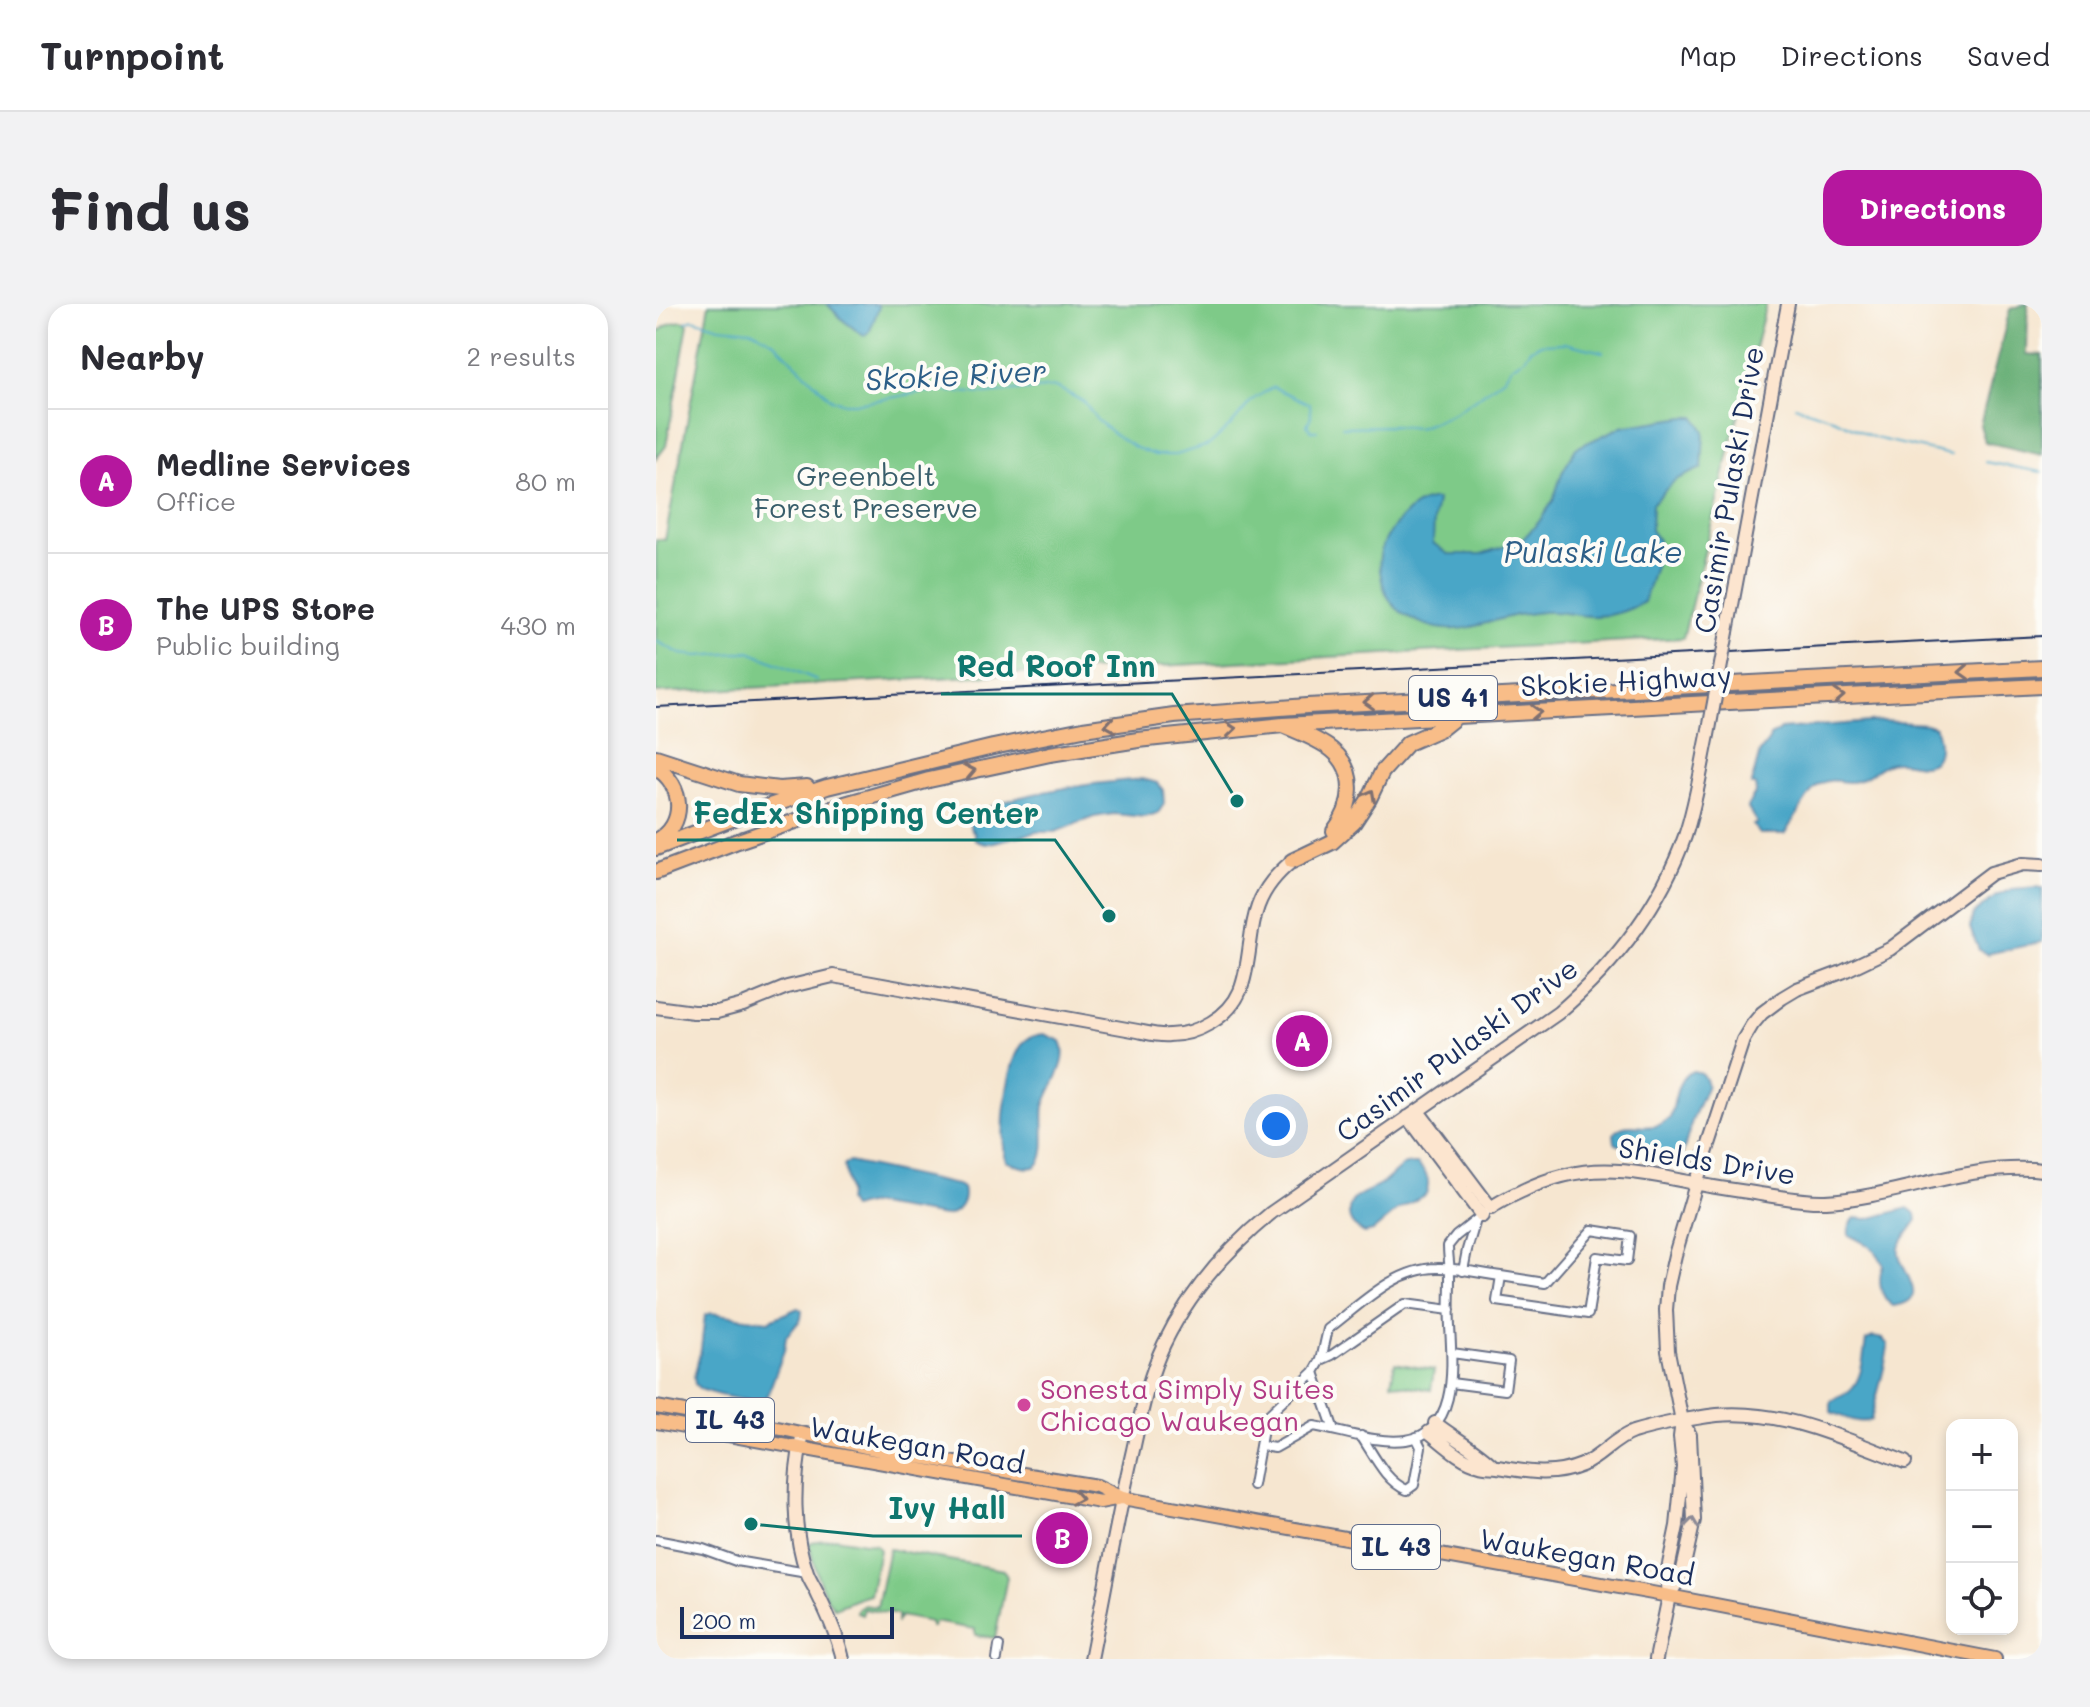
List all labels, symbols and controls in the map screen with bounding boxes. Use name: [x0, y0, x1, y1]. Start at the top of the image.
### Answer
text: Turnpoint: [40, 30, 224, 80]
text: Map: [1680, 37, 1737, 73]
text: Directions: [1781, 37, 1923, 73]
text: Saved: [1967, 37, 2050, 73]
button: Directions: [1823, 170, 2042, 246]
text: Find us: [48, 172, 251, 245]
text: Nearby: [80, 334, 205, 379]
text: 2 results: [467, 339, 576, 373]
street label: Casimir Pulaski Drive: [1685, 344, 1771, 636]
water label: Skokie River: [864, 349, 1048, 399]
text: Medline Services: [156, 444, 411, 484]
park label: Greenbelt Forest Preserve: [754, 457, 978, 525]
text: A: [97, 464, 115, 498]
text: 80 m: [515, 464, 576, 498]
text: Office: [156, 484, 236, 518]
water label: Pulaski Lake: [1503, 531, 1683, 571]
text: The UPS Store: [156, 588, 375, 628]
text: B: [97, 608, 115, 642]
text: 430 m: [500, 608, 576, 642]
text: Public building: [156, 628, 340, 662]
callout: Red Roof Inn: [941, 640, 1172, 694]
text: Red Roof Inn: [957, 645, 1156, 685]
street label: Skokie Highway: [1519, 656, 1732, 704]
one-way arrow: [1957, 664, 1970, 681]
road number: US 41: [1409, 676, 1497, 720]
one-way arrow: [1833, 688, 1846, 705]
one-way arrow: [1362, 694, 1375, 711]
one-way arrow: [1530, 703, 1543, 720]
one-way arrow: [1103, 716, 1117, 733]
one-way arrow: [1225, 721, 1238, 738]
one-way arrow: [962, 763, 976, 780]
callout: FedEx Shipping Center: [677, 786, 1055, 840]
one-way arrow: [1360, 789, 1376, 804]
text: FedEx Shipping Center: [693, 792, 1039, 832]
street label: Casimir Pulaski Drive: [1328, 949, 1584, 1149]
pin: A: [1276, 1011, 1328, 1071]
your location: [1256, 1106, 1296, 1146]
street label: Shields Drive: [1616, 1128, 1798, 1192]
place label: Sonesta Simply Suites Chicago Waukegan: [1040, 1370, 1335, 1438]
marker: Sonesta Simply Suites Chicago Waukegan: [1015, 1396, 1033, 1414]
road number: IL 43: [686, 1398, 774, 1442]
street label: Waukegan Road: [807, 1407, 1027, 1481]
map controls: [1946, 1419, 2018, 1635]
button: +: [1946, 1419, 2018, 1491]
callout: Ivy Hall: [873, 1482, 1022, 1536]
text: Ivy Hall: [888, 1487, 1006, 1527]
one-way arrow: [1070, 1489, 1084, 1506]
button: −: [1946, 1491, 2018, 1563]
pin: B: [1036, 1508, 1088, 1568]
one-way arrow: [1683, 1516, 1700, 1529]
street label: Waukegan Road: [1477, 1519, 1697, 1593]
road number: IL 43: [1352, 1525, 1440, 1569]
button: locate: [1946, 1563, 2018, 1635]
scale bar: [680, 1603, 894, 1639]
text: 200 m: [692, 1606, 756, 1635]

